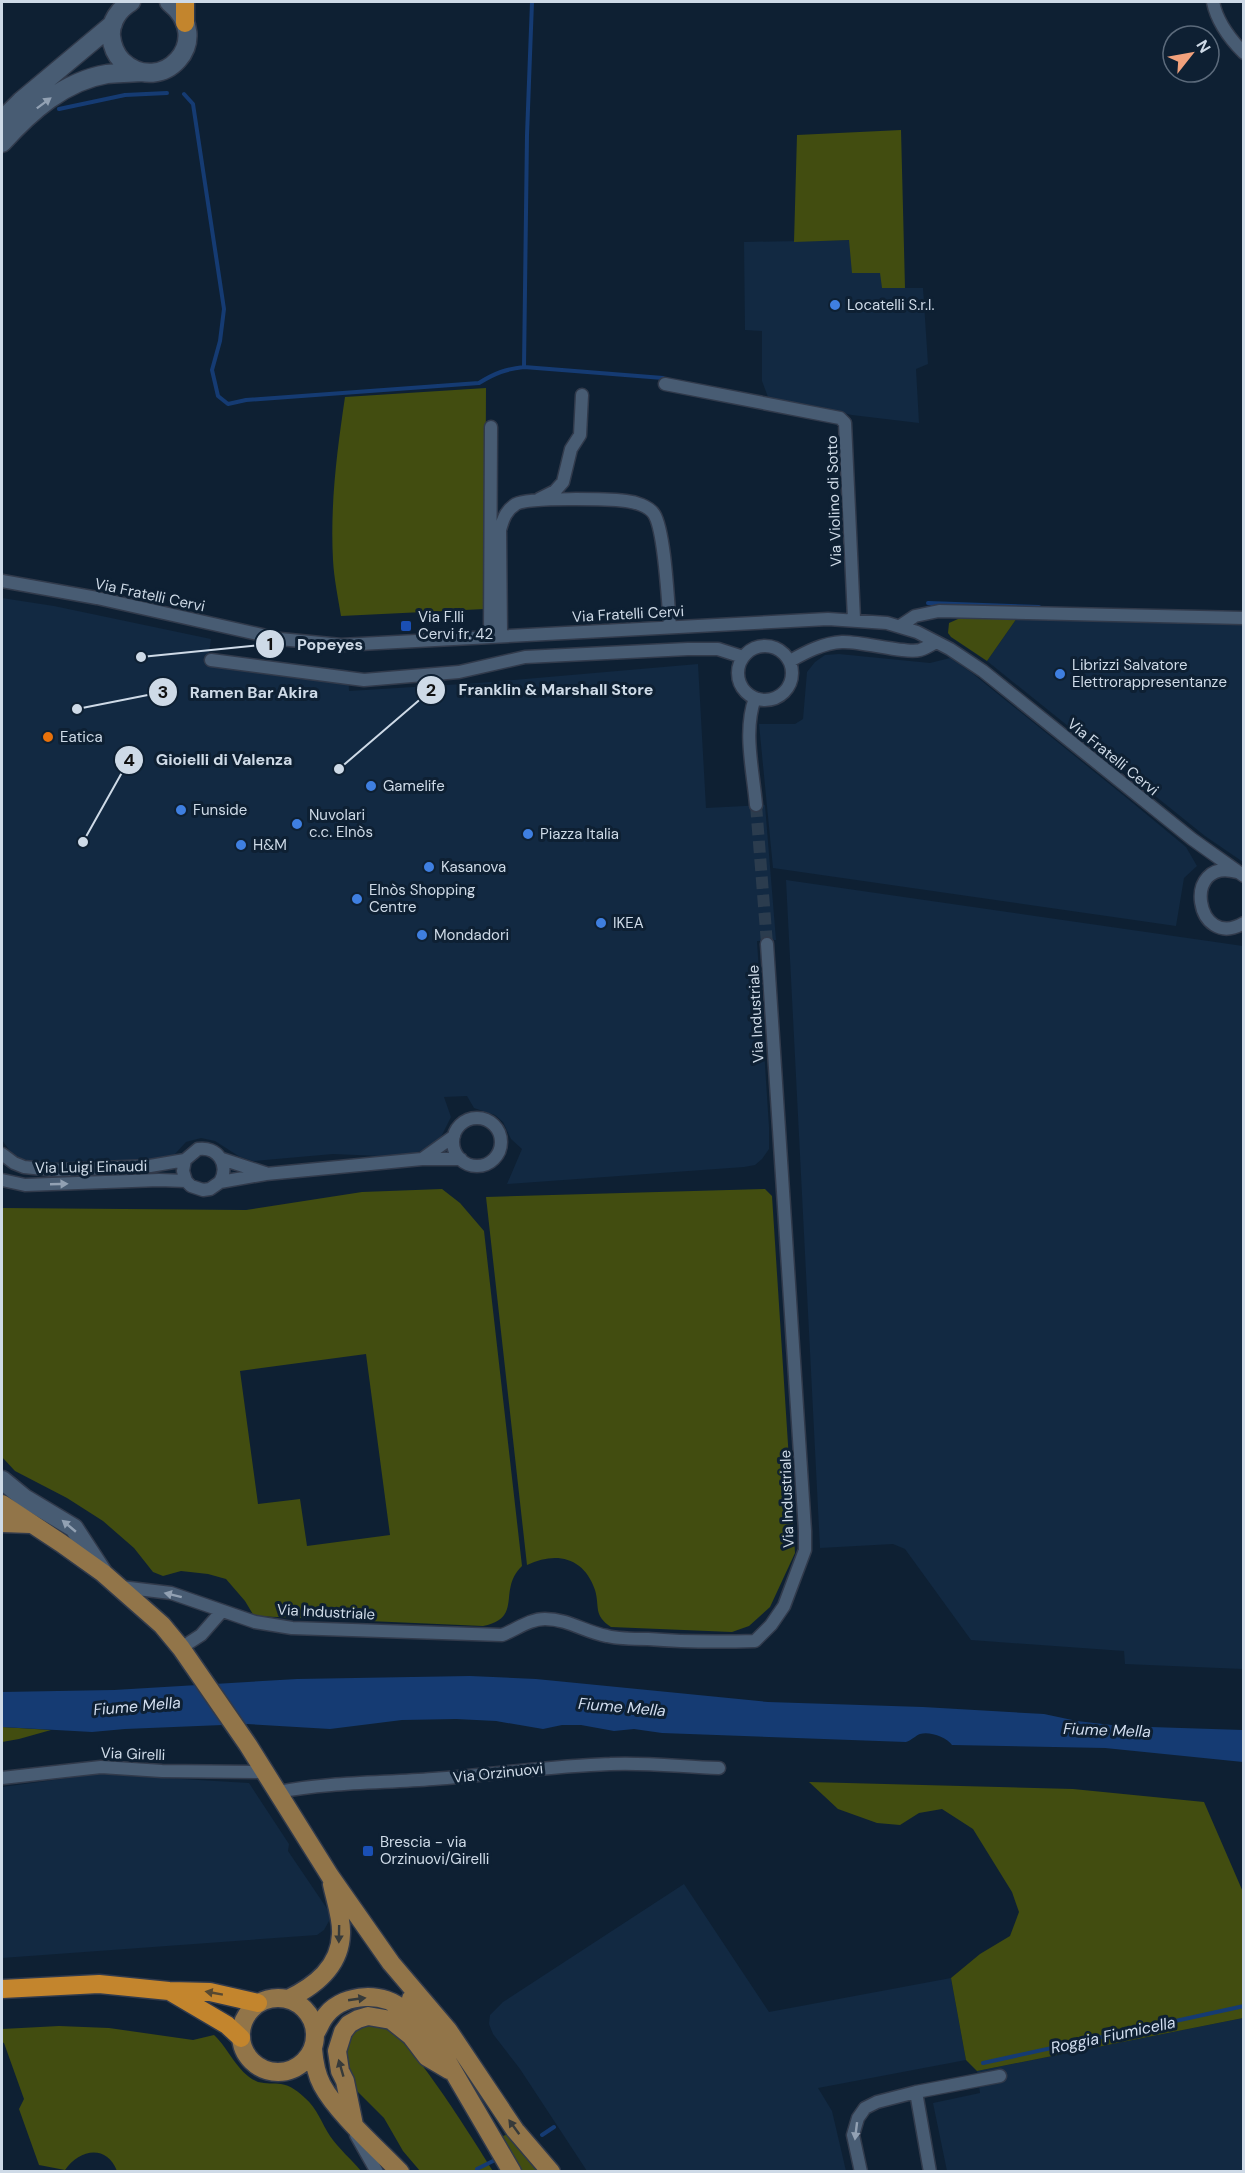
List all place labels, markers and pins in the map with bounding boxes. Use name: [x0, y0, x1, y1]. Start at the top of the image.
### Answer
place label: Locatelli S.r.l.: [847, 295, 934, 315]
marker: Locatelli S.r.l.: [828, 298, 842, 312]
place label: Via F.lli Cervi fr. 42: [418, 607, 493, 644]
marker: Via F.lli Cervi fr. 42: [399, 619, 413, 633]
callout: Popeyes: [255, 627, 375, 661]
place label: Librizzi Salvatore Elettrorappresentanze: [1072, 655, 1227, 692]
marker: Librizzi Salvatore Elettrorappresentanze: [1053, 667, 1067, 681]
callout: Franklin & Marshall Store: [416, 673, 665, 707]
callout: Ramen Bar Akira: [148, 675, 330, 709]
place label: Eatica: [60, 727, 103, 747]
marker: Eatica: [41, 730, 55, 744]
callout: Gioielli di Valenza: [114, 743, 304, 777]
place label: Gamelife: [383, 776, 445, 796]
marker: Gamelife: [364, 779, 378, 793]
place label: Funside: [193, 800, 247, 820]
marker: Funside: [174, 803, 188, 817]
place label: Nuvolari c.c. Elnòs: [309, 805, 373, 842]
marker: Nuvolari c.c. Elnòs: [290, 817, 304, 831]
place label: Piazza Italia: [540, 824, 619, 844]
marker: Piazza Italia: [521, 827, 535, 841]
place label: H&M: [253, 835, 287, 855]
marker: H&M: [234, 838, 248, 852]
place label: Kasanova: [441, 857, 506, 877]
marker: Kasanova: [422, 860, 436, 874]
place label: Elnòs Shopping Centre: [369, 880, 475, 917]
marker: Elnòs Shopping Centre: [350, 892, 364, 906]
place label: IKEA: [613, 913, 644, 933]
marker: IKEA: [594, 916, 608, 930]
place label: Mondadori: [434, 925, 509, 945]
marker: Mondadori: [415, 928, 429, 942]
place label: Brescia - via Orzinuovi/Girelli: [380, 1832, 489, 1869]
marker: Brescia - via Orzinuovi/Girelli: [361, 1844, 375, 1858]

